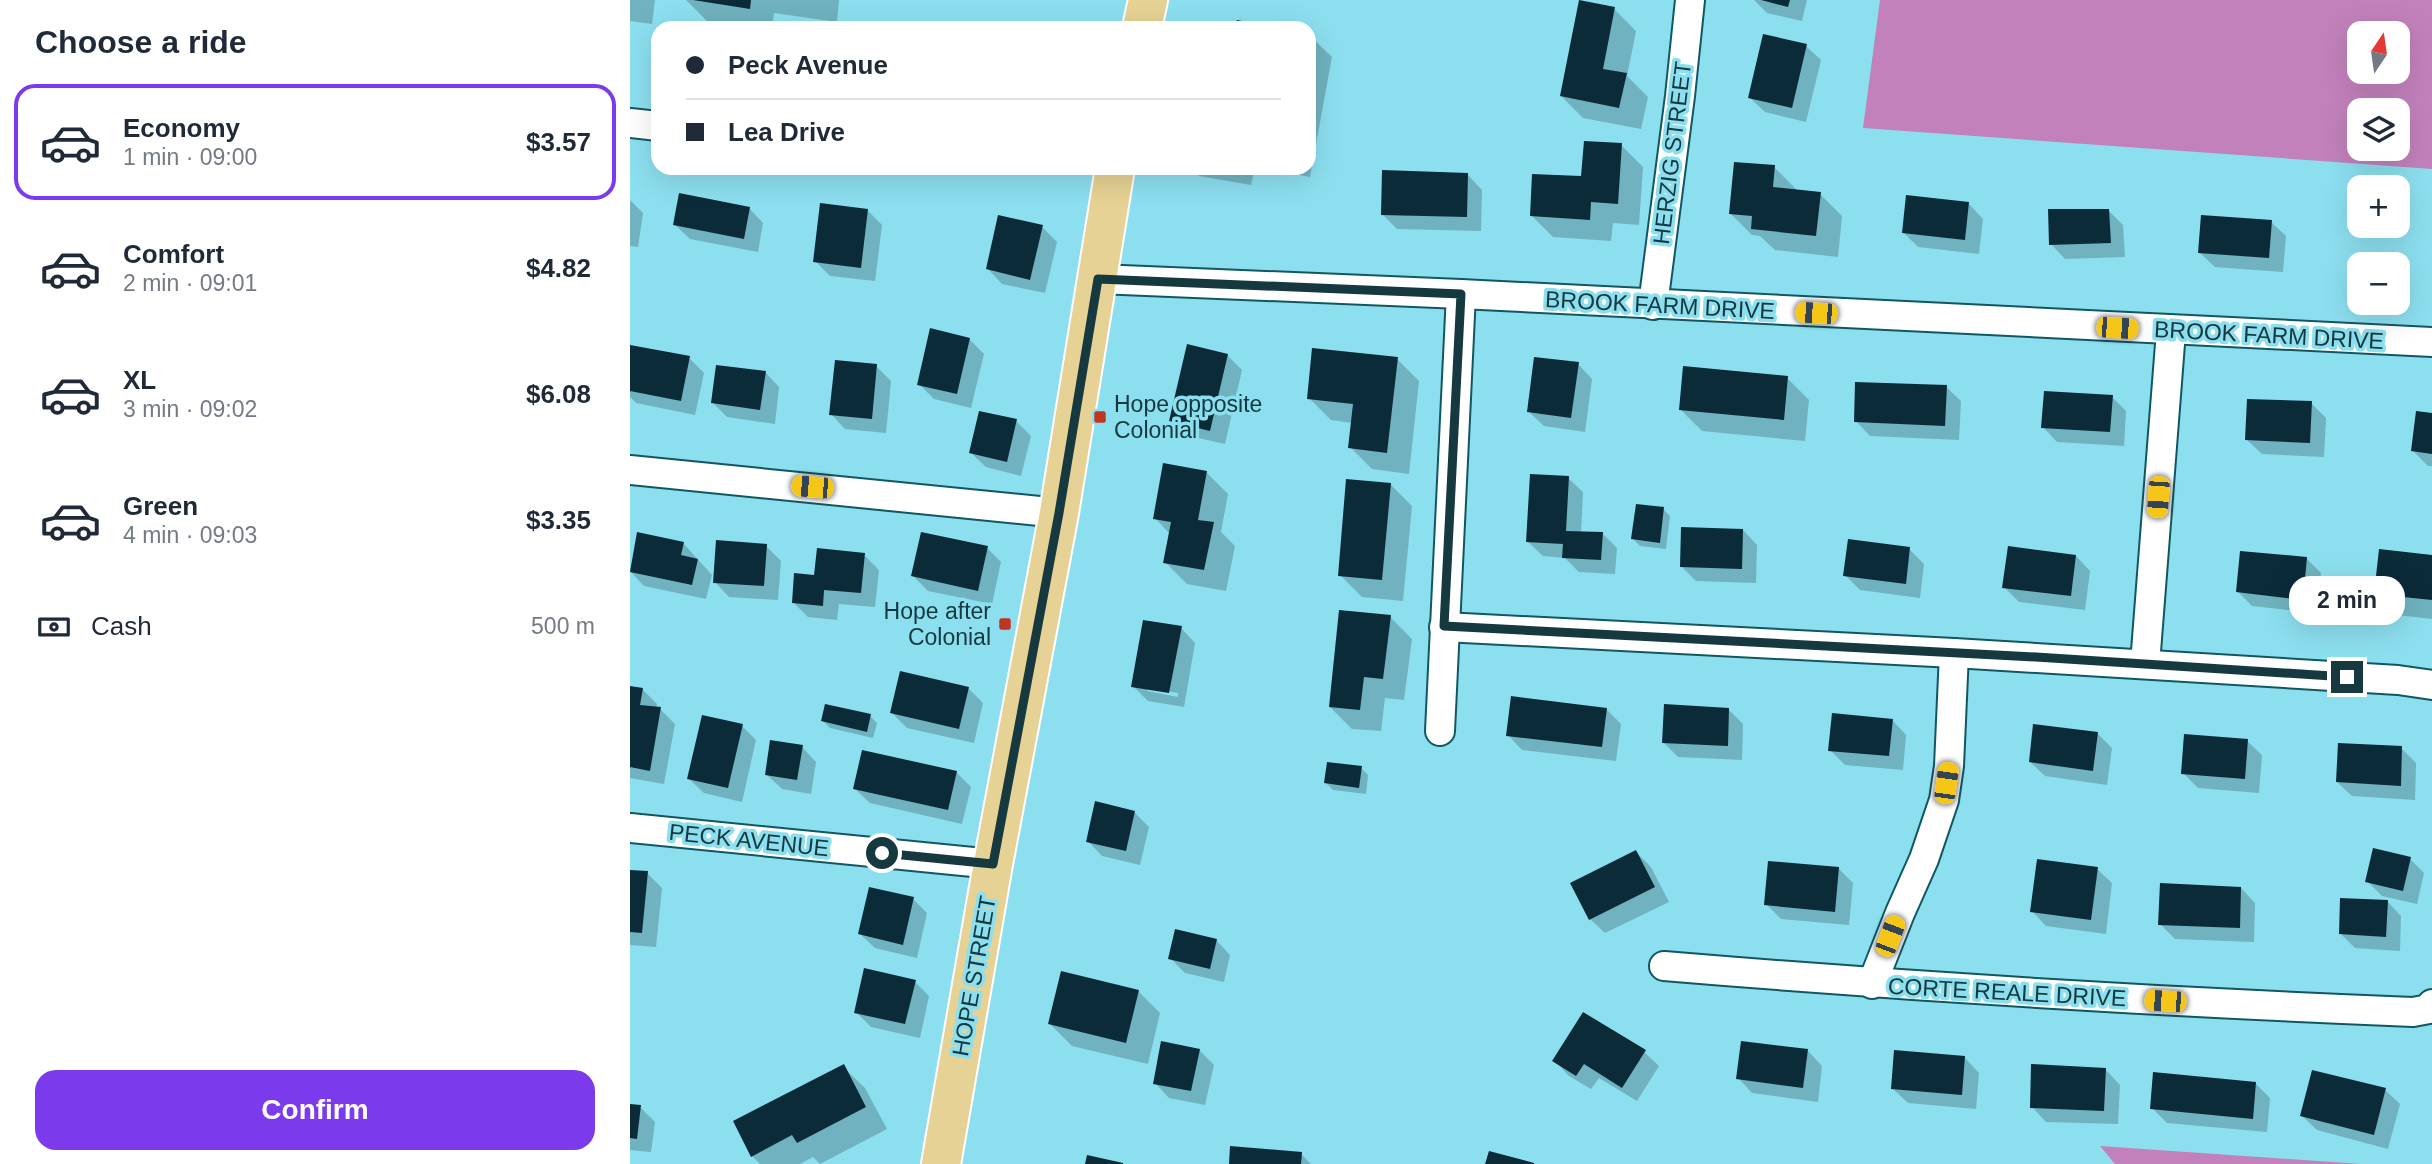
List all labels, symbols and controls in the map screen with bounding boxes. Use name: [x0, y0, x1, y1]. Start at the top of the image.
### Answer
north arrow: [2347, 21, 2410, 84]
map controls: [2347, 21, 2410, 315]
text: Choose a ride: [35, 24, 247, 60]
text: Peck Avenue: [728, 50, 888, 80]
street label: HERZIG STREET: [1648, 60, 1696, 246]
button: layers: [2347, 98, 2410, 161]
icon: car: [39, 111, 102, 174]
text: Economy: [123, 113, 240, 143]
text: Lea Drive: [728, 117, 845, 147]
text: $3.57: [526, 127, 591, 157]
text: 1 min · 09:00: [123, 144, 257, 170]
button: +: [2347, 175, 2410, 238]
icon: car: [39, 237, 102, 300]
text: Comfort: [123, 239, 224, 269]
button: −: [2347, 252, 2410, 315]
text: $4.82: [526, 253, 591, 283]
text: 2 min · 09:01: [123, 270, 257, 296]
street label: BROOK FARM DRIVE: [1544, 286, 1776, 324]
car: [1795, 301, 1838, 325]
car: [2096, 316, 2139, 340]
street label: BROOK FARM DRIVE: [2153, 316, 2385, 354]
icon: car: [39, 363, 102, 426]
text: XL: [123, 365, 156, 395]
text: $6.08: [526, 379, 591, 409]
place label: Hope opposite Colonial: [1114, 391, 1262, 443]
text: 3 min · 09:02: [123, 396, 257, 422]
marker: Hope opposite Colonial: [1092, 409, 1108, 425]
car: [791, 475, 834, 499]
car: [2147, 475, 2170, 519]
icon: car: [39, 489, 102, 552]
text: Green: [123, 491, 198, 521]
text: $3.35: [526, 505, 591, 535]
text: 4 min · 09:03: [123, 522, 257, 548]
callout: 2 min: [2289, 576, 2405, 624]
text: 2 min: [2317, 587, 2377, 613]
place label: Hope after Colonial: [884, 598, 991, 650]
icon: cash: [35, 608, 73, 646]
text: Cash: [91, 611, 152, 641]
text: 500 m: [531, 613, 595, 639]
marker: Hope after Colonial: [997, 616, 1013, 632]
route end: [2331, 661, 2363, 693]
car: [1933, 761, 1960, 805]
street label: PECK AVENUE: [668, 819, 830, 861]
route start: [866, 837, 898, 869]
street label: HOPE STREET: [947, 894, 1001, 1058]
car: [1873, 913, 1908, 959]
street label: CORTE REALE DRIVE: [1887, 973, 2127, 1011]
car: [2144, 989, 2187, 1013]
button: Confirm: [35, 1070, 595, 1150]

